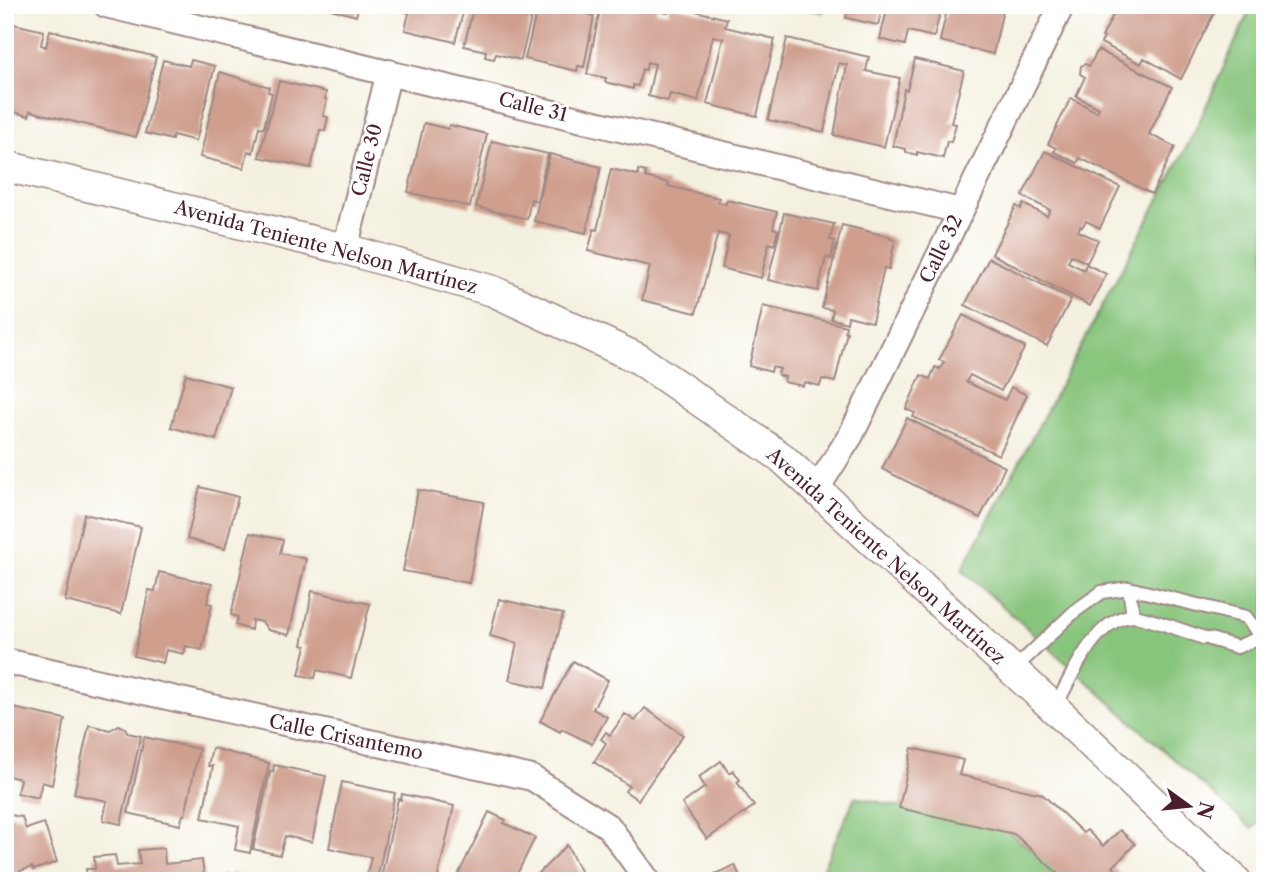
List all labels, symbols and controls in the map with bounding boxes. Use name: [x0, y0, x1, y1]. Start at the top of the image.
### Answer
street label: Calle 31: [496, 87, 570, 127]
street label: Calle 30: [347, 121, 387, 199]
street label: Avenida Teniente Nelson Martínez: [171, 195, 480, 299]
street label: Calle 32: [915, 211, 967, 287]
street label: Avenida Teniente Nelson Martínez: [761, 442, 1010, 669]
street label: Calle Crisantemo: [267, 709, 425, 765]
north arrow: [1154, 770, 1224, 840]
text: N: [1192, 799, 1218, 821]

